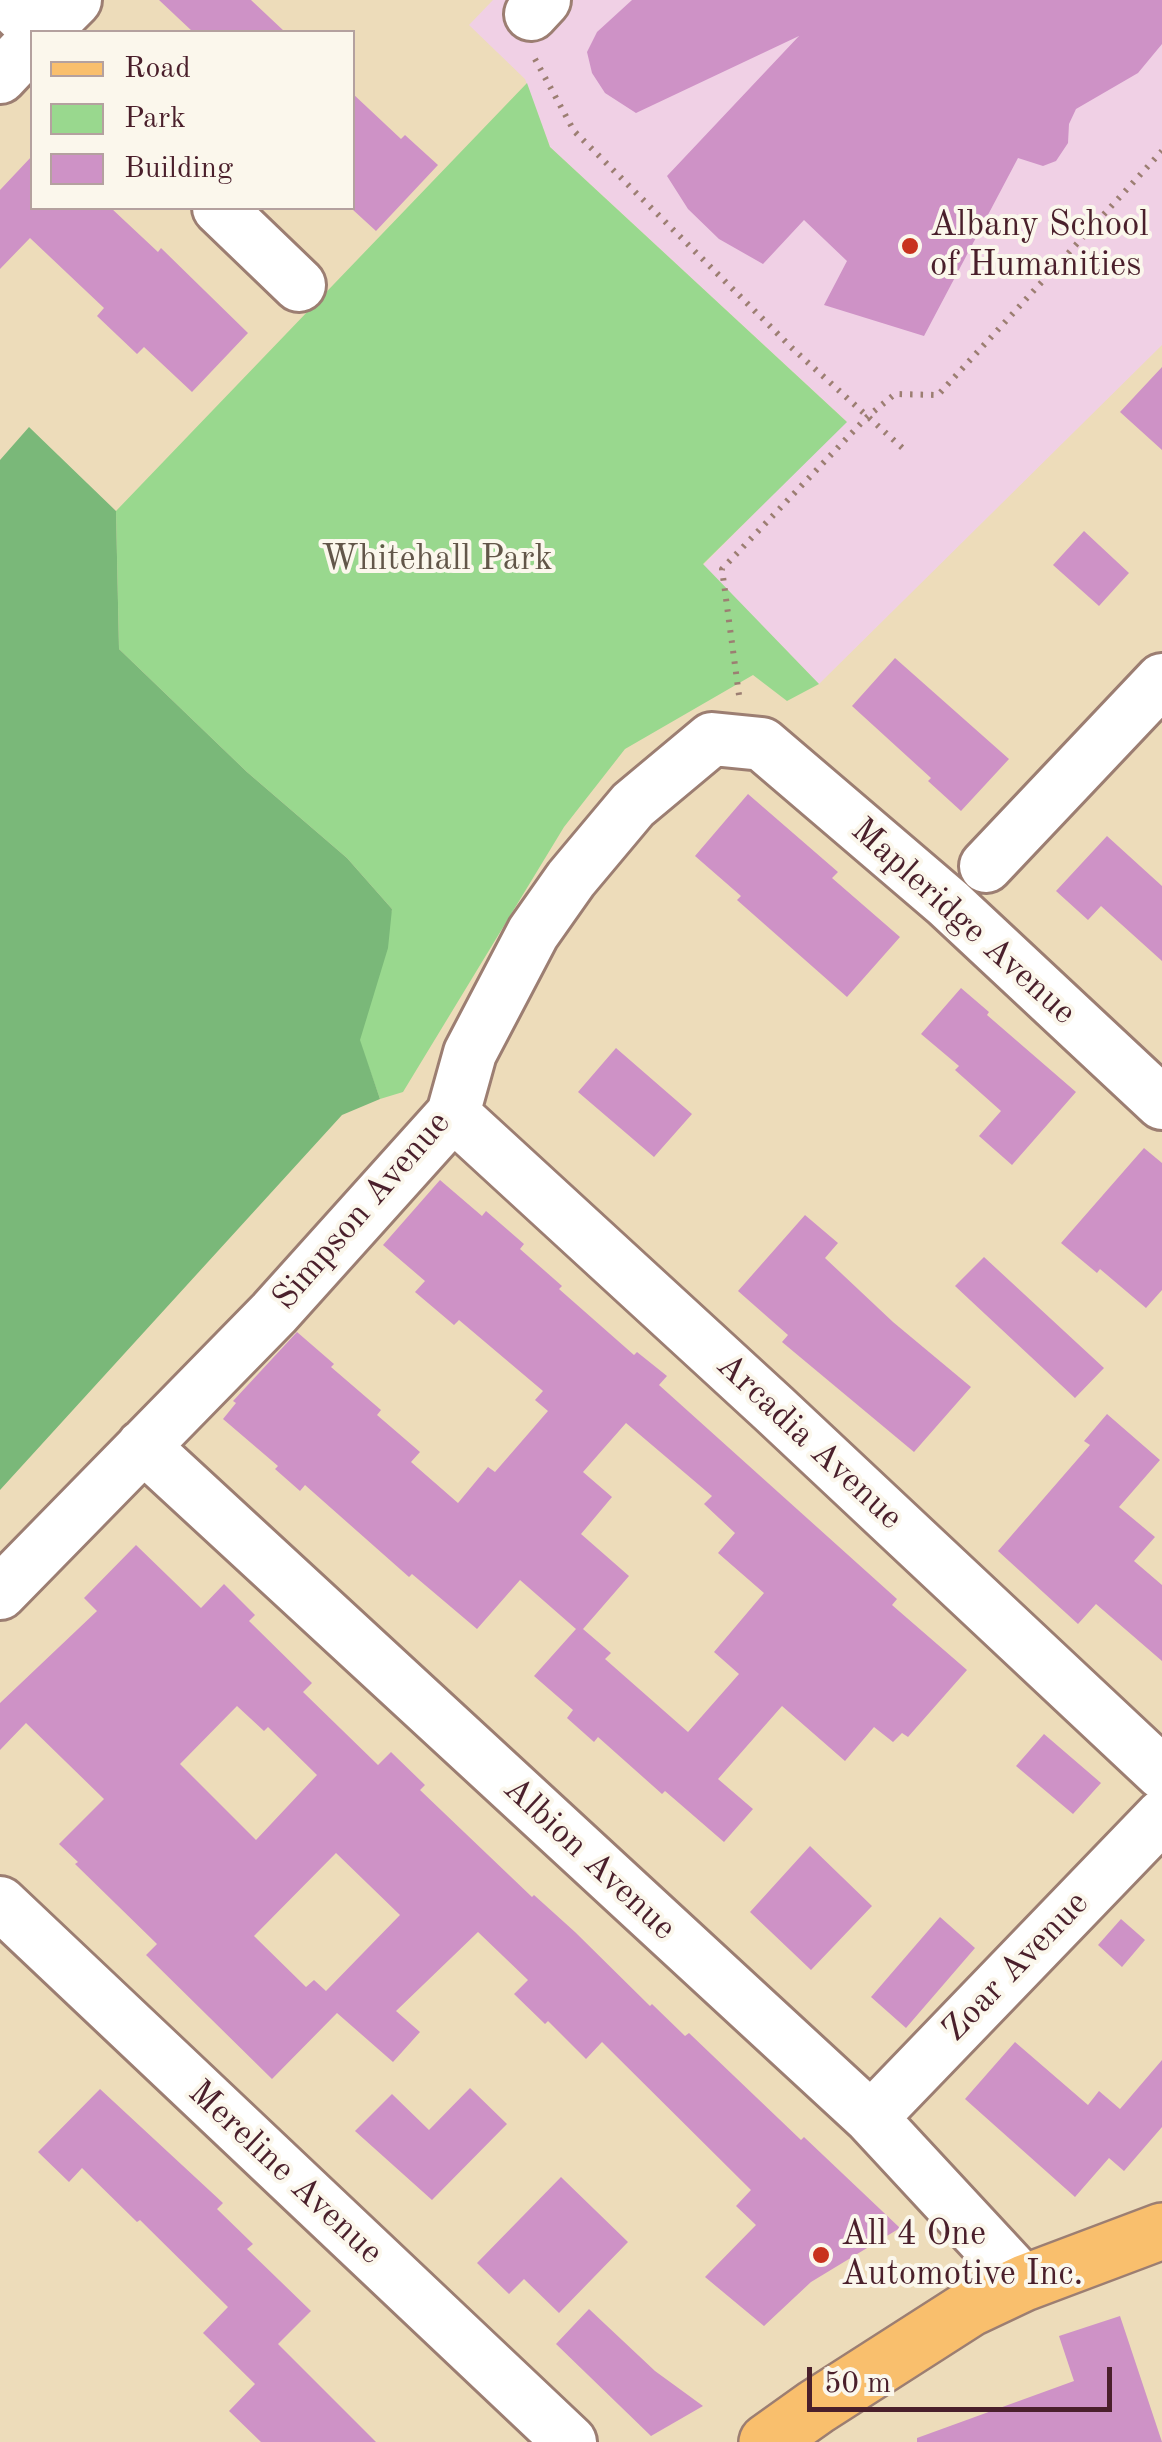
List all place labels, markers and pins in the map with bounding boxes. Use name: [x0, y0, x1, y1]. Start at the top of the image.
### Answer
place label: Albany School of Humanities: [930, 205, 1149, 287]
marker: Albany School of Humanities: [899, 235, 921, 257]
place label: All 4 One Automotive Inc.: [841, 2214, 1083, 2296]
marker: All 4 One Automotive Inc.: [810, 2244, 832, 2266]

